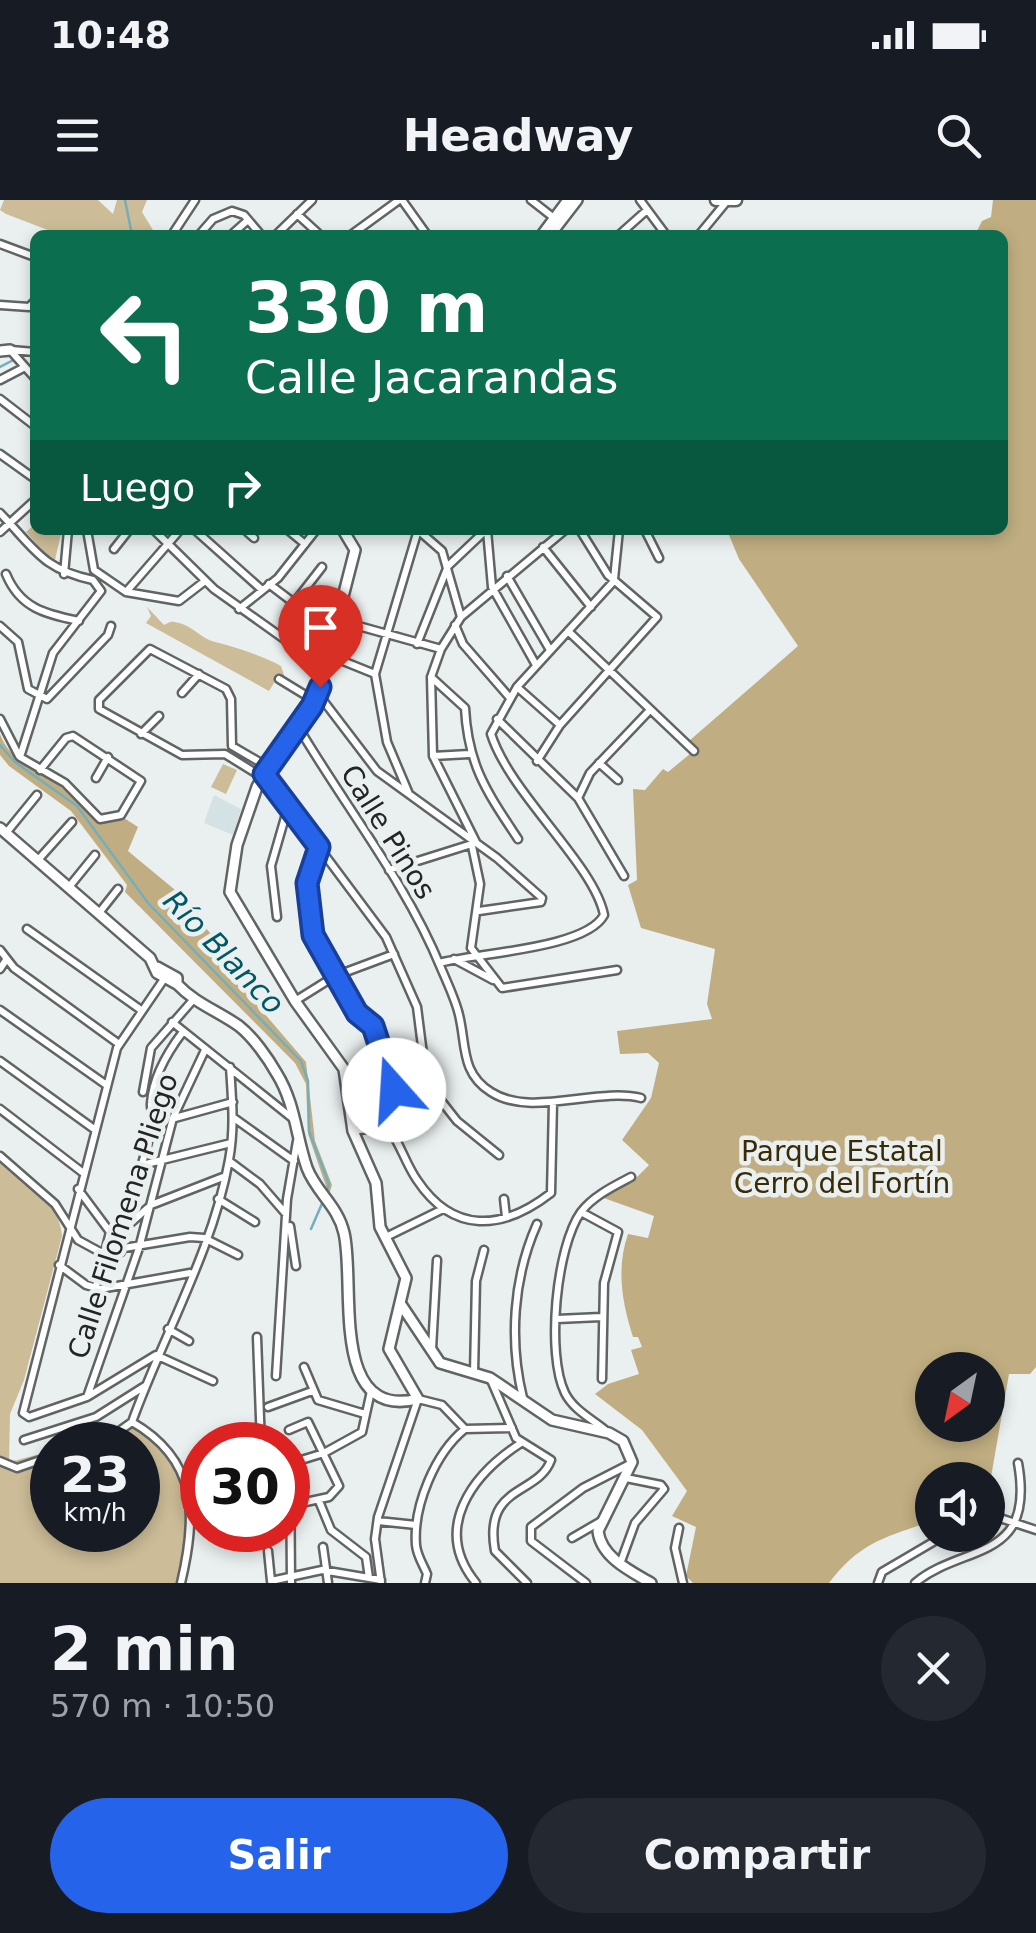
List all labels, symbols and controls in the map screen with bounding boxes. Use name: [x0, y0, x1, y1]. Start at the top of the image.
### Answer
text: 10:48: [50, 13, 171, 57]
icon: menu: [50, 108, 105, 163]
icon: search: [931, 108, 986, 163]
text: Headway: [403, 109, 633, 162]
text: 330 m: [245, 267, 488, 349]
icon: left: [80, 270, 210, 400]
text: Calle Jacarandas: [245, 351, 618, 404]
icon: right: [215, 460, 270, 515]
text: Luego: [80, 466, 195, 510]
pin: [278, 585, 363, 688]
icon: arrive: [293, 600, 348, 655]
street label: Calle Pinos: [334, 759, 442, 905]
water label: Río Blanco: [156, 883, 292, 1021]
position arrow: [342, 1038, 446, 1142]
street label: Calle Filomena Pliego: [61, 1069, 185, 1363]
park label: Parque Estatal Cerro del Fortín: [734, 1135, 950, 1200]
north arrow: [915, 1352, 1005, 1442]
map controls: [915, 1352, 1005, 1552]
speed limit sign: 30: [180, 1422, 310, 1552]
text: 23: [60, 1446, 130, 1504]
button: sound: [915, 1462, 1005, 1552]
text: km/h: [63, 1498, 127, 1527]
text: 2 min: [50, 1614, 238, 1684]
button: close: [881, 1616, 986, 1721]
text: 570 m · 10:50: [50, 1687, 275, 1725]
button: Salir: [50, 1798, 508, 1913]
button: Compartir: [528, 1798, 986, 1913]

